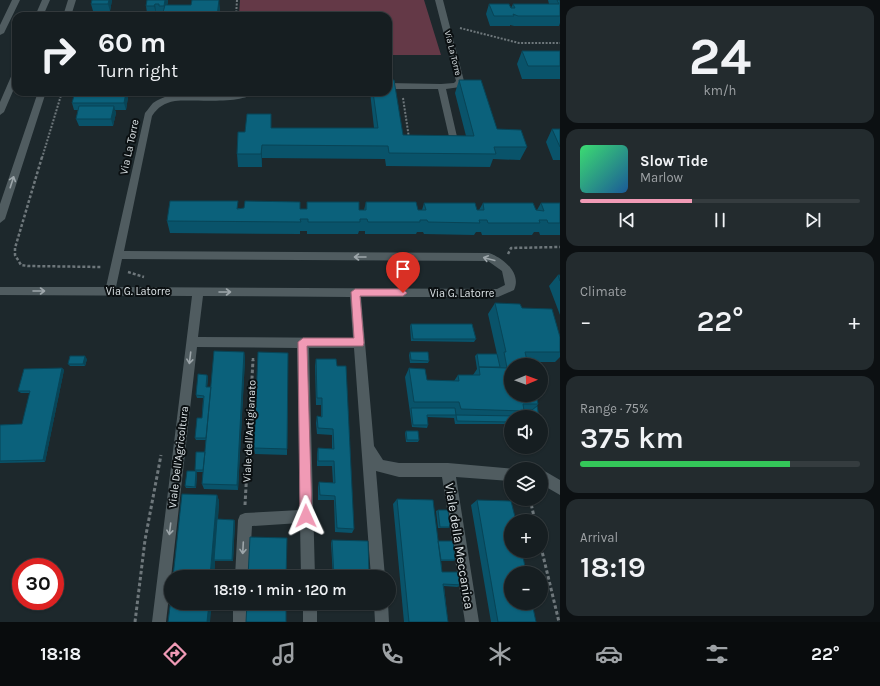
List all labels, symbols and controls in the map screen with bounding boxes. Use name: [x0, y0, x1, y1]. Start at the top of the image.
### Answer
text: 60 m: [98, 26, 166, 59]
text: 24: [689, 26, 751, 87]
icon: right: [32, 28, 84, 80]
street label: Via La Torre: [443, 29, 464, 77]
text: Turn right: [98, 60, 178, 82]
text: km/h: [704, 83, 736, 98]
street label: Via La Torre: [117, 118, 142, 176]
text: Slow Tide: [640, 152, 708, 170]
text: Marlow: [640, 170, 683, 185]
one-way arrow: [9, 176, 17, 188]
icon: previous: [616, 209, 638, 231]
icon: pause: [709, 209, 731, 231]
icon: next: [802, 209, 824, 231]
pin: [386, 252, 420, 293]
one-way arrow: [354, 253, 367, 261]
one-way arrow: [483, 255, 496, 262]
icon: arrive: [392, 258, 414, 280]
text: Climate: [580, 284, 626, 299]
street label: Via G. Latorre: [106, 285, 171, 298]
one-way arrow: [32, 287, 45, 295]
street label: Via G. Latorre: [430, 287, 495, 300]
one-way arrow: [218, 288, 231, 296]
text: 22°: [696, 303, 744, 339]
text: −: [580, 309, 592, 335]
text: +: [848, 309, 860, 335]
one-way arrow: [186, 351, 194, 364]
north arrow: [504, 358, 548, 402]
map controls: [504, 358, 548, 610]
street label: Viale dell'Artigianato: [240, 379, 259, 483]
text: Range · 75%: [580, 401, 648, 416]
street label: Viale Dell'Agricoltura: [166, 405, 191, 509]
button: sound: [504, 410, 548, 454]
text: 375 km: [580, 420, 684, 456]
button: layers: [504, 462, 548, 506]
street label: Viale della Meccanica: [442, 482, 477, 610]
position arrow: [285, 495, 327, 537]
button: +: [504, 514, 548, 558]
one-way arrow: [166, 522, 174, 535]
text: Arrival: [580, 530, 618, 545]
one-way arrow: [240, 541, 247, 554]
text: 18:19: [580, 549, 646, 585]
speed limit sign: 30: [12, 558, 64, 610]
button: −: [504, 566, 548, 610]
text: 18:19 · 1 min · 120 m: [214, 581, 346, 599]
icon: directions: [161, 640, 189, 668]
icon: music: [270, 640, 298, 668]
icon: phone: [378, 640, 406, 668]
icon: climate: [486, 640, 514, 668]
icon: car: [595, 640, 623, 668]
icon: filters: [703, 640, 731, 668]
text: 18:18: [40, 643, 81, 665]
text: 22°: [811, 643, 840, 665]

